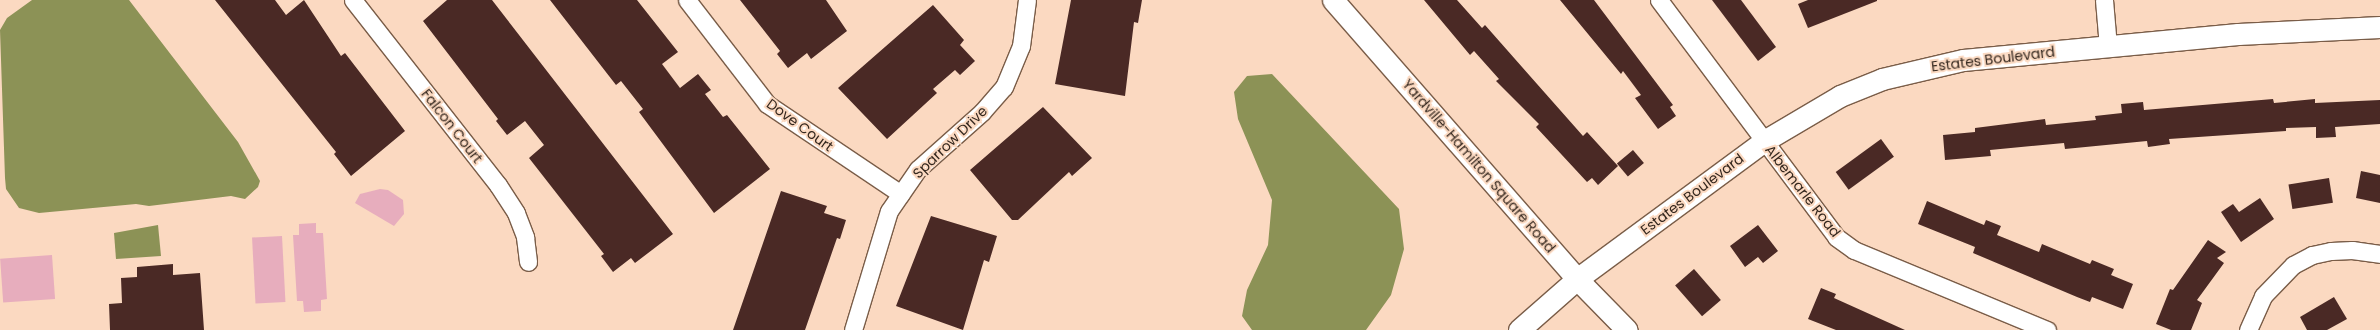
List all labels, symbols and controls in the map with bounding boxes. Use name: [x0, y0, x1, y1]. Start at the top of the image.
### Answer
street label: Estates Boulevard: [1930, 43, 2056, 75]
street label: Yardville-Hamilton Square Road: [1399, 76, 1559, 256]
street label: Falcon Court: [418, 86, 486, 166]
street label: Dove Court: [763, 95, 837, 155]
street label: Sparrow Drive: [909, 102, 991, 182]
street label: Albemarle Road: [1762, 142, 1844, 240]
street label: Estates Boulevard: [1637, 150, 1747, 238]

